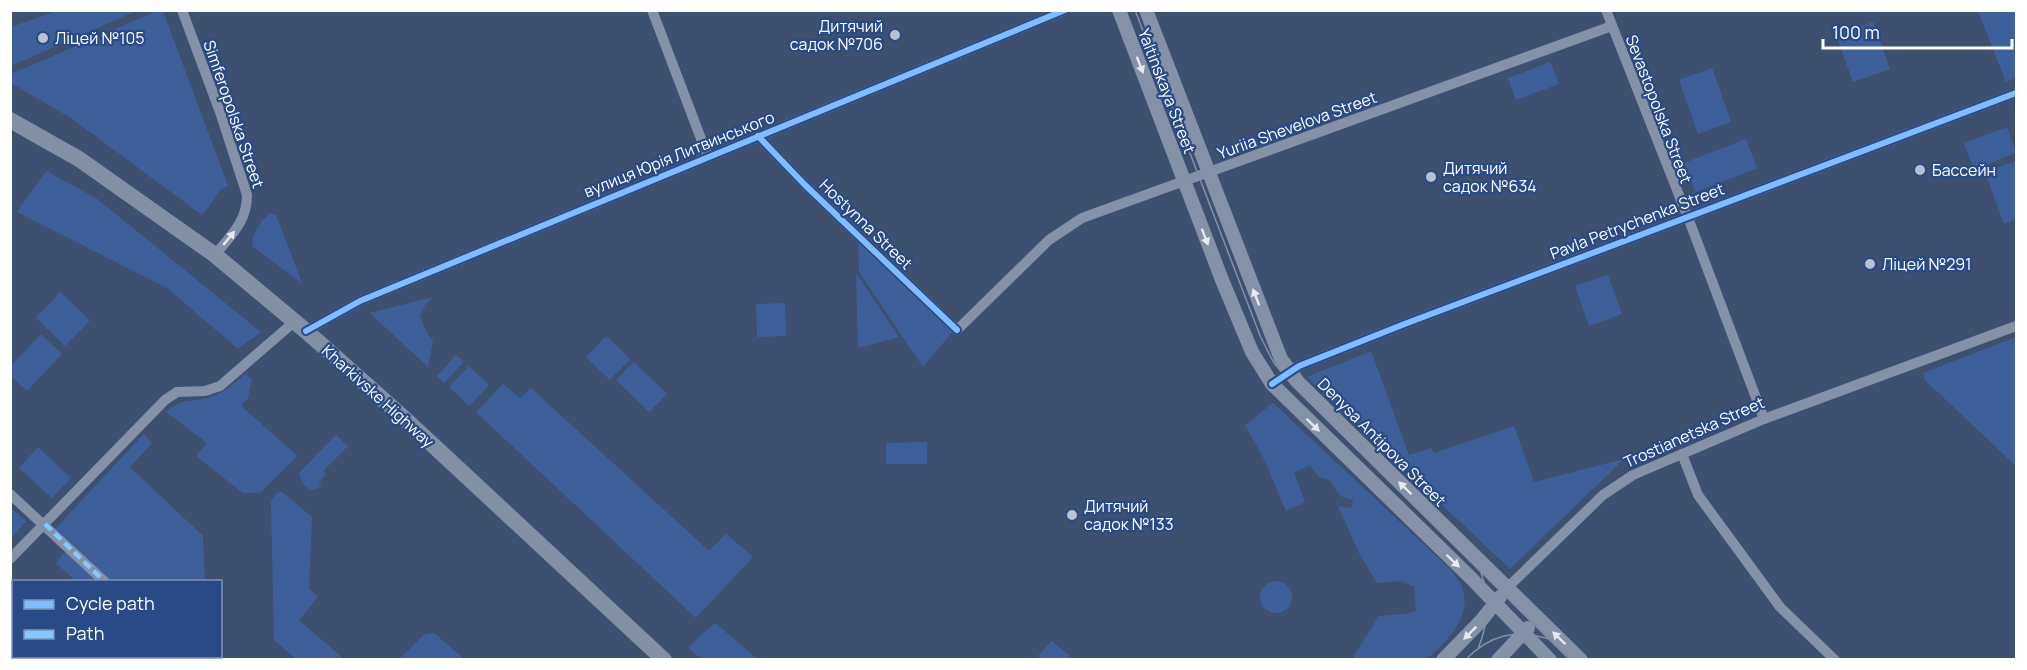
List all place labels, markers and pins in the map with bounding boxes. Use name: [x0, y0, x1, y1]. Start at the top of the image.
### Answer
place label: Дитячий садок №706: [790, 15, 883, 55]
place label: Ліцей №105: [55, 27, 144, 49]
marker: Дитячий садок №706: [888, 28, 902, 42]
marker: Ліцей №105: [36, 31, 50, 45]
place label: Дитячий садок №634: [1443, 157, 1537, 197]
place label: Бассейн: [1932, 159, 1996, 181]
marker: Бассейн: [1913, 163, 1927, 177]
marker: Дитячий садок №634: [1424, 170, 1438, 184]
place label: Ліцей №291: [1882, 253, 1971, 275]
marker: Ліцей №291: [1863, 257, 1877, 271]
place label: Дитячий садок №133: [1084, 495, 1174, 535]
marker: Дитячий садок №133: [1065, 508, 1079, 522]

